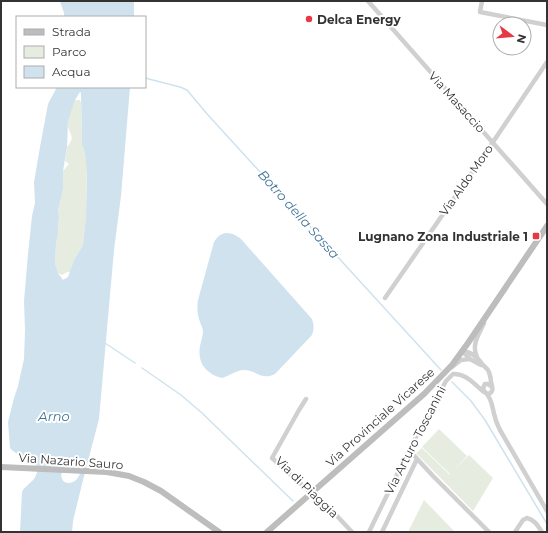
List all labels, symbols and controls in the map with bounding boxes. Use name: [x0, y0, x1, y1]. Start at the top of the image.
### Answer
place label: Delca Energy: [317, 12, 401, 27]
marker: Delca Energy: [304, 14, 314, 24]
legend: [16, 16, 146, 88]
north arrow: [492, 16, 532, 56]
text: Strada: [52, 24, 91, 39]
text: N: [514, 33, 530, 45]
text: Parco: [52, 44, 86, 59]
text: Acqua: [52, 64, 90, 79]
street label: Via Masaccio: [426, 68, 488, 136]
street label: Via Aldo Moro: [436, 142, 496, 218]
water label: Botro della Sassa: [255, 166, 343, 262]
place label: Lugnano Zona Industriale 1: [358, 229, 528, 244]
marker: Lugnano Zona Industriale 1: [531, 231, 541, 241]
street label: Via Provinciale Vicarese: [323, 364, 437, 470]
street label: Via Arturo Toscanini: [381, 383, 449, 497]
water label: Arno: [37, 408, 70, 424]
street label: Via Nazario Sauro: [18, 450, 124, 472]
street label: Via di Piaggia: [272, 453, 342, 521]

